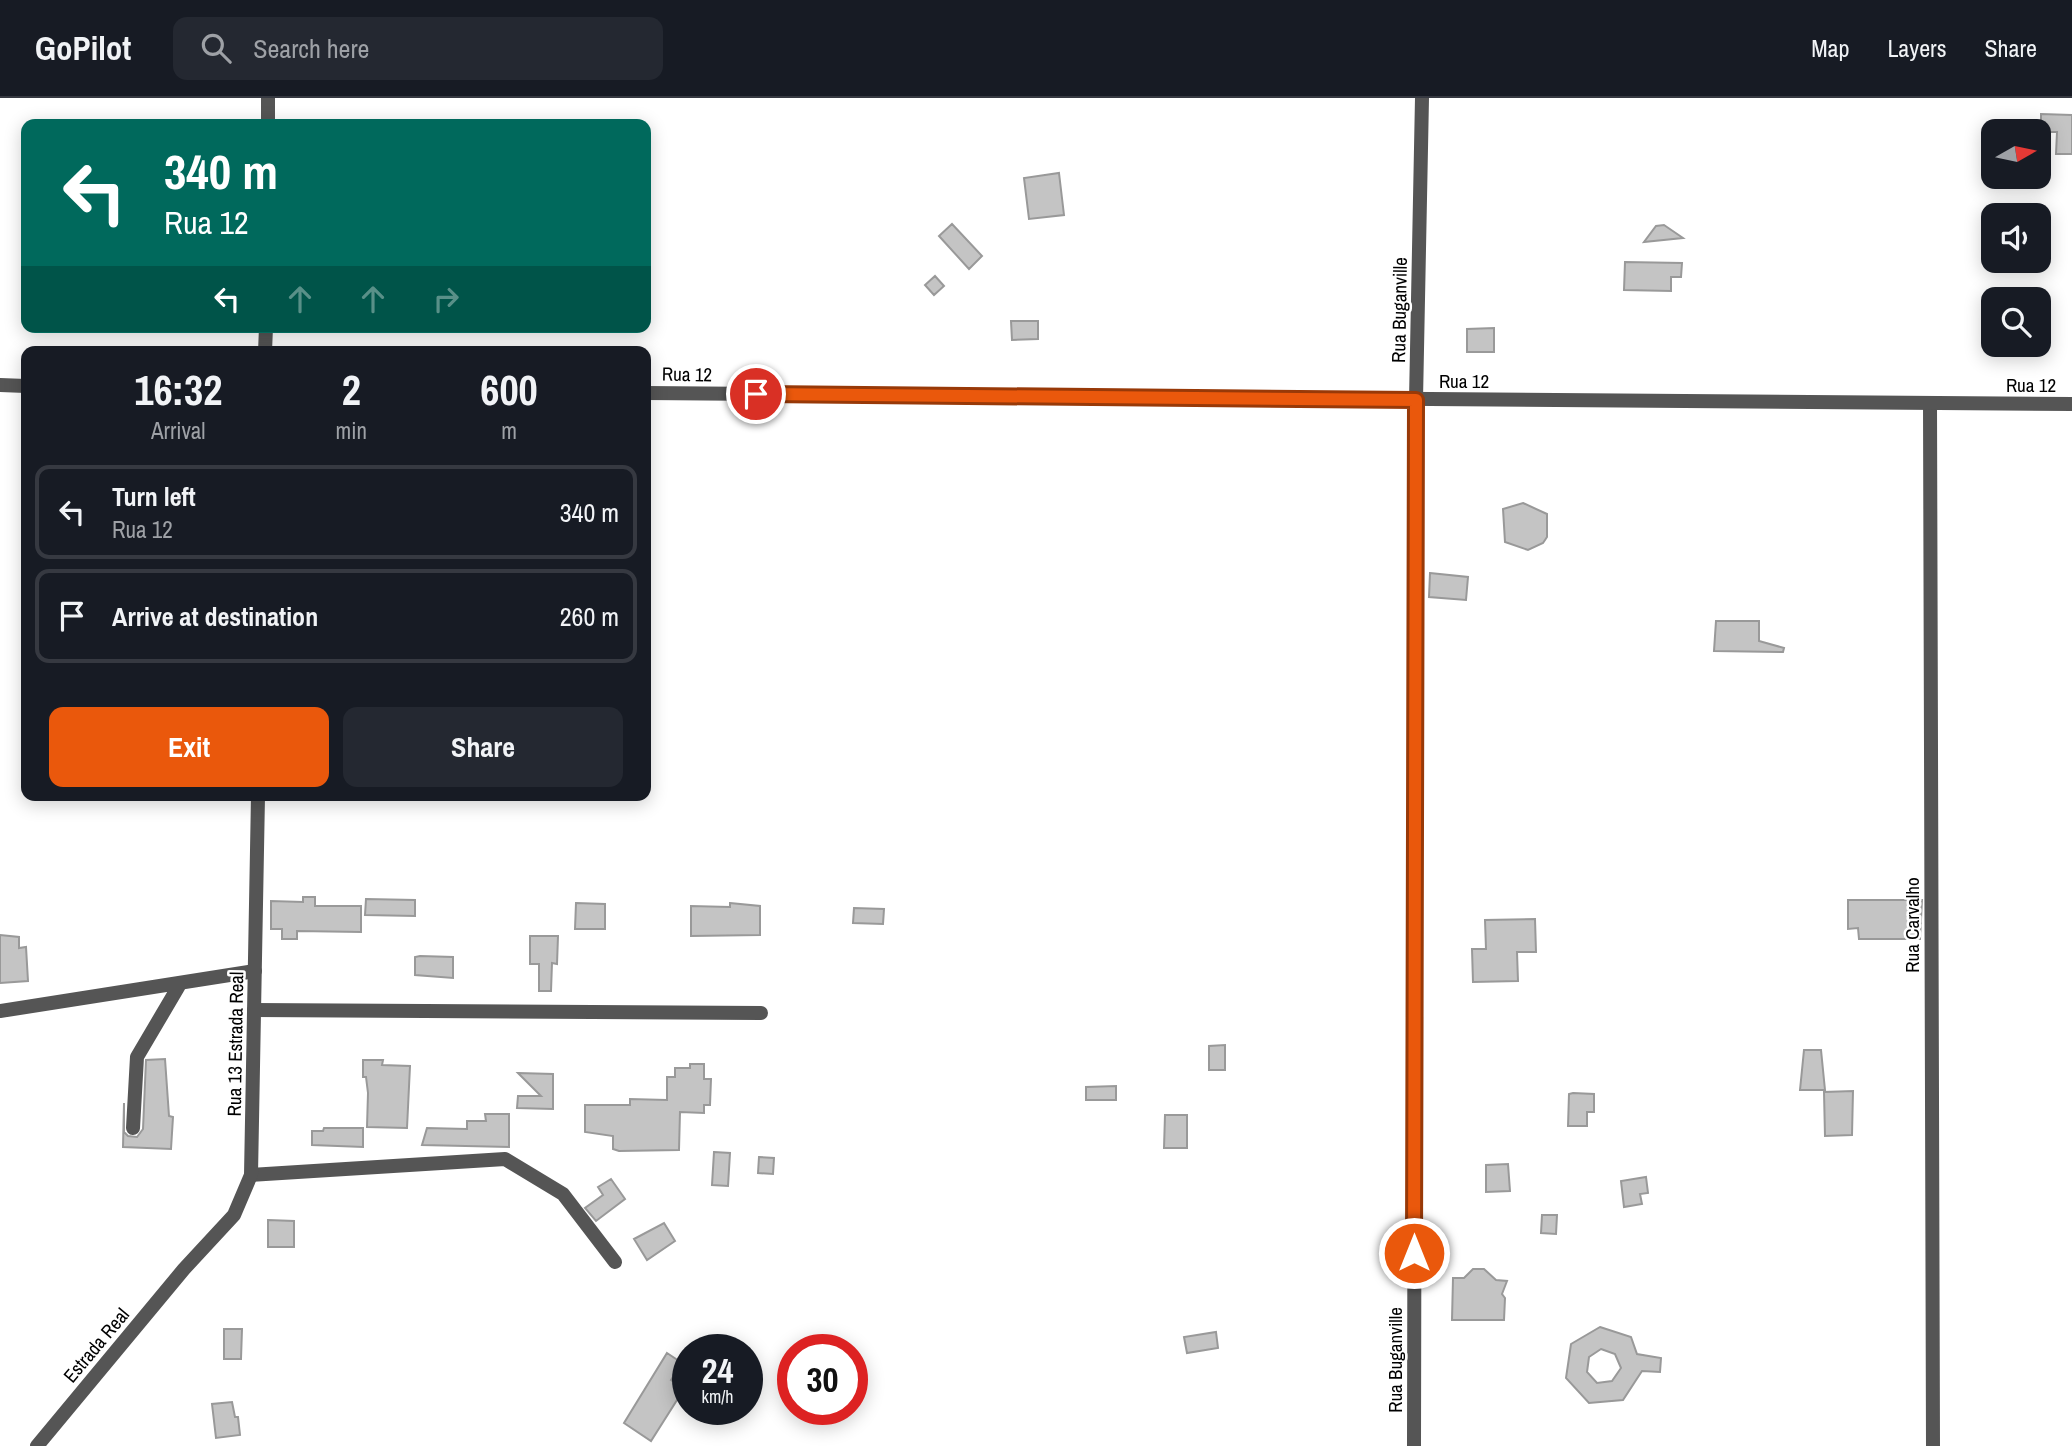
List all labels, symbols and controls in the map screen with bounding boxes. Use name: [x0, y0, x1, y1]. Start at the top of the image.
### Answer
search box: [173, 17, 663, 80]
text: GoPilot: [35, 26, 131, 70]
icon: search: [197, 29, 235, 67]
text: Search here: [253, 31, 369, 66]
text: Map: [1811, 32, 1849, 64]
text: Layers: [1887, 32, 1946, 64]
text: Share: [1984, 32, 2037, 64]
north arrow: [1981, 119, 2051, 189]
map controls: [1981, 119, 2051, 357]
text: 340 m: [164, 138, 278, 204]
icon: left: [49, 147, 140, 238]
text: Rua 12: [164, 201, 249, 244]
button: sound: [1981, 203, 2051, 273]
street label: Rua Buganville: [1385, 257, 1413, 363]
icon: left: [208, 280, 246, 318]
icon: ahead: [281, 280, 319, 318]
icon: ahead: [354, 280, 392, 318]
icon: right: [427, 280, 465, 318]
button: search: [1981, 287, 2051, 357]
street label: Rua 12: [662, 361, 712, 387]
text: 16:32: [134, 362, 222, 418]
text: 2: [342, 362, 361, 418]
text: 600: [480, 362, 538, 418]
pin: [726, 364, 786, 424]
street label: Rua 12: [1439, 368, 1489, 394]
street label: Rua 12: [2006, 372, 2056, 398]
icon: arrive: [737, 375, 775, 413]
text: Arrival: [151, 415, 206, 446]
text: min: [336, 415, 367, 446]
text: m: [501, 415, 517, 446]
text: Turn left: [112, 479, 196, 514]
icon: left: [53, 493, 91, 531]
text: 340 m: [560, 495, 619, 530]
text: Rua 12: [112, 514, 173, 545]
icon: arrive: [53, 597, 91, 635]
text: Arrive at destination: [112, 599, 318, 634]
text: 260 m: [560, 599, 619, 634]
button: Exit: [49, 707, 329, 787]
button: Share: [343, 707, 623, 787]
street label: Rua Carvalho: [1899, 877, 1925, 973]
street label: Rua 13 Estrada Real: [221, 971, 249, 1117]
position arrow: [1377, 1216, 1451, 1290]
street label: Estrada Real: [57, 1302, 135, 1388]
street label: Rua Buganville: [1382, 1307, 1408, 1413]
speed limit sign: 30: [777, 1334, 868, 1425]
text: 24: [702, 1347, 733, 1394]
text: km/h: [702, 1384, 734, 1409]

